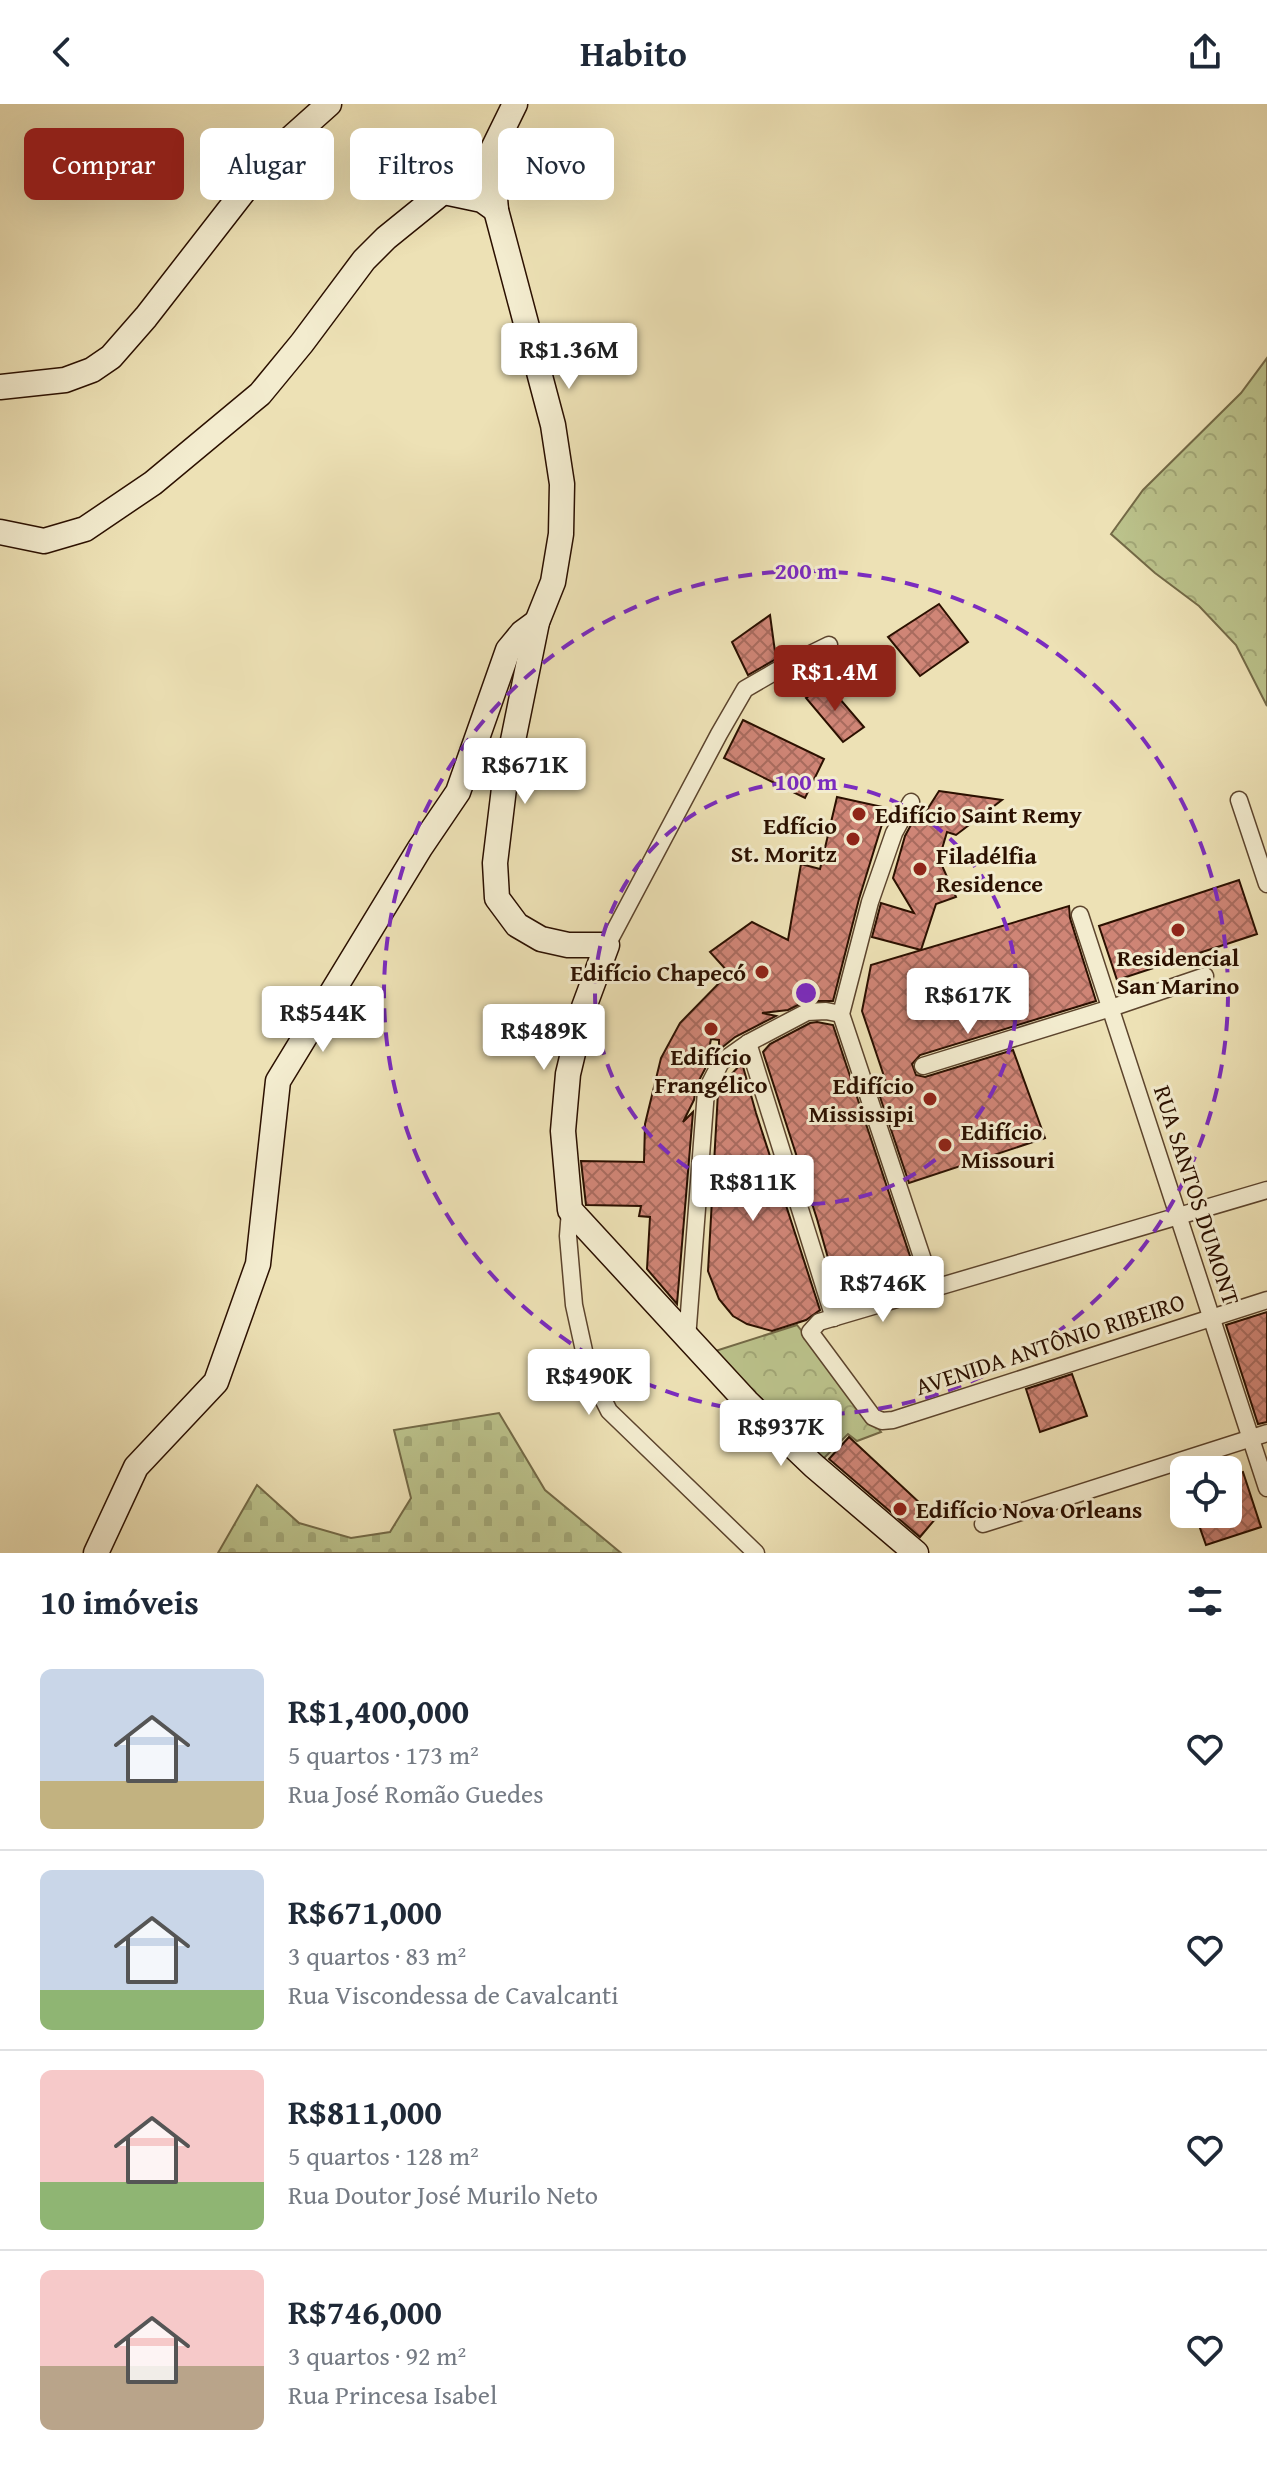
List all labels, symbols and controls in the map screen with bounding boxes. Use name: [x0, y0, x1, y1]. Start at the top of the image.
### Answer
text: Habito: [580, 26, 687, 79]
icon: back: [40, 30, 84, 74]
icon: share: [1183, 30, 1227, 74]
chip: Comprar: [24, 128, 184, 200]
chip: Alugar: [200, 128, 334, 200]
chip: Filtros: [350, 128, 482, 200]
chip: Novo: [498, 128, 614, 200]
pin: R$1.36M: [495, 323, 643, 391]
text: R$1.36M: [519, 329, 619, 368]
text: 200 m: [774, 553, 838, 588]
pin: R$1.4M: [770, 645, 900, 713]
text: R$1.4M: [792, 651, 878, 690]
pin: R$671K: [460, 738, 590, 806]
text: R$671K: [482, 744, 568, 783]
text: 100 m: [774, 764, 838, 799]
place label: Edifício Saint Remy: [875, 797, 1083, 832]
marker: Edifício Saint Remy: [850, 805, 868, 823]
place label: Edfício St. Moritz: [731, 808, 837, 871]
marker: Edfício St. Moritz: [844, 830, 862, 848]
place label: Filadélfia Residence: [936, 838, 1043, 901]
marker: Filadélfia Residence: [911, 860, 929, 878]
marker: Residencial San Marino: [1169, 921, 1187, 939]
place label: Residencial San Marino: [1117, 940, 1240, 1003]
place label: Edifício Chapecó: [570, 955, 746, 990]
marker: Edifício Chapecó: [753, 963, 771, 981]
pin: R$617K: [903, 968, 1033, 1036]
text: R$617K: [925, 974, 1011, 1013]
centre of rings: [792, 979, 820, 1007]
pin: R$544K: [258, 986, 388, 1054]
text: R$544K: [280, 992, 366, 1031]
pin: R$489K: [479, 1004, 609, 1072]
text: R$489K: [501, 1010, 587, 1049]
marker: Edifício Frangélico: [702, 1020, 720, 1038]
place label: Edifício Frangélico: [655, 1039, 768, 1102]
place label: Edifício Mississipi: [809, 1068, 914, 1131]
street label: RUA SANTOS DUMONT: [1145, 1081, 1249, 1309]
marker: Edifício Mississipi: [921, 1090, 939, 1108]
place label: Edifício Missouri: [961, 1114, 1055, 1177]
marker: Edifício Missouri: [936, 1136, 954, 1154]
pin: R$811K: [688, 1155, 818, 1223]
text: R$811K: [710, 1161, 796, 1200]
pin: R$746K: [818, 1256, 948, 1324]
text: R$746K: [840, 1262, 926, 1301]
street label: AVENIDA ANTÔNIO RIBEIRO: [911, 1284, 1189, 1404]
pin: R$490K: [524, 1349, 654, 1417]
text: R$490K: [546, 1355, 632, 1394]
pin: R$937K: [716, 1400, 846, 1468]
text: R$937K: [738, 1406, 824, 1445]
map controls: [1170, 1456, 1242, 1528]
button: locate: [1170, 1456, 1242, 1528]
place label: Edifício Nova Orleans: [916, 1492, 1142, 1527]
marker: Edifício Nova Orleans: [891, 1500, 909, 1518]
text: 10 imóveis: [40, 1577, 199, 1626]
icon: filters: [1183, 1579, 1227, 1623]
text: R$1,400,000: [288, 1686, 469, 1735]
icon: home: [104, 1701, 200, 1797]
icon: heart: [1183, 1727, 1227, 1771]
text: 5 quartos · 173 m²: [288, 1735, 479, 1774]
text: Rua José Romão Guedes: [288, 1774, 544, 1813]
text: R$671,000: [288, 1887, 442, 1936]
icon: home: [104, 1902, 200, 1998]
icon: heart: [1183, 1928, 1227, 1972]
text: 3 quartos · 83 m²: [288, 1936, 466, 1975]
text: Rua Viscondessa de Cavalcanti: [288, 1975, 619, 2014]
text: R$811,000: [288, 2087, 442, 2136]
icon: home: [104, 2102, 200, 2198]
icon: heart: [1183, 2128, 1227, 2172]
text: 5 quartos · 128 m²: [288, 2136, 479, 2175]
text: Rua Doutor José Murilo Neto: [288, 2175, 598, 2214]
text: R$746,000: [288, 2287, 442, 2336]
icon: home: [104, 2302, 200, 2398]
icon: heart: [1183, 2328, 1227, 2372]
text: 3 quartos · 92 m²: [288, 2336, 466, 2375]
text: Rua Princesa Isabel: [288, 2375, 497, 2414]

